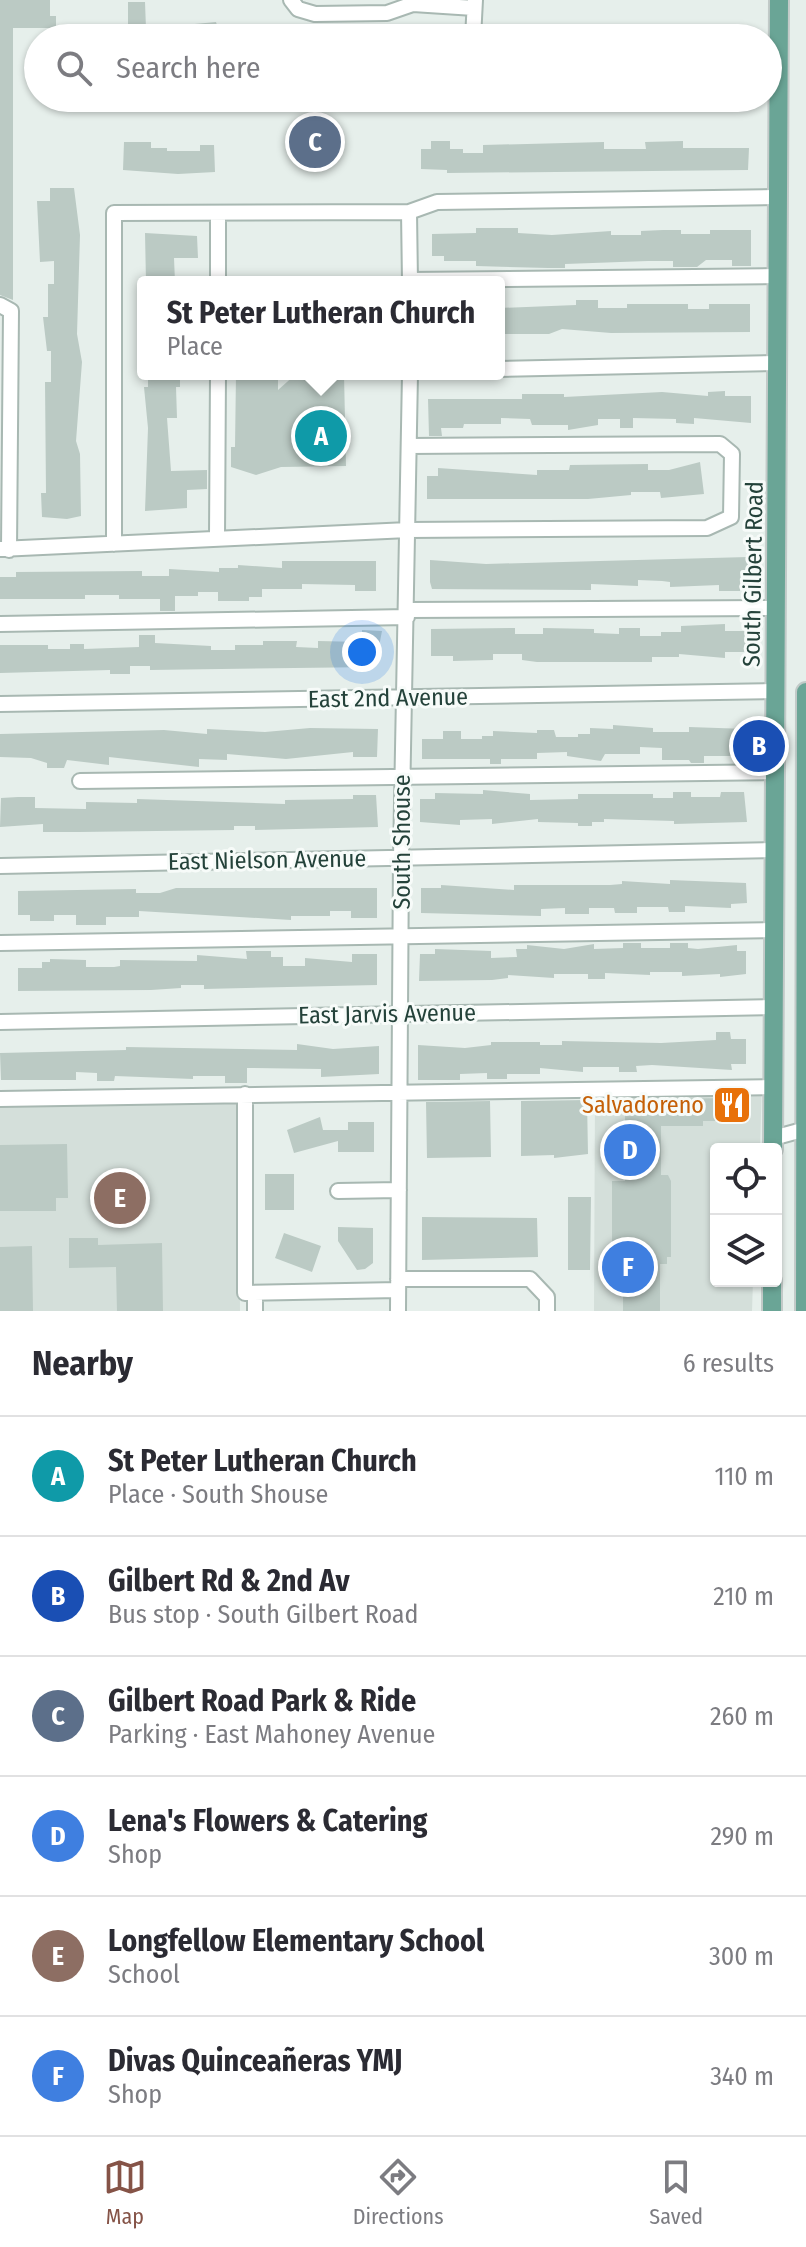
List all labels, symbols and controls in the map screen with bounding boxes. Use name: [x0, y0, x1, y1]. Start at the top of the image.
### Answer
search box: [24, 24, 782, 112]
icon: search: [52, 46, 96, 90]
text: Search here: [116, 50, 261, 86]
pin: C: [289, 112, 341, 172]
popup: [137, 276, 505, 380]
text: St Peter Lutheran Church: [167, 295, 475, 331]
text: Place: [167, 331, 223, 362]
pin: A: [295, 406, 347, 466]
street label: South Gilbert Road: [737, 481, 769, 667]
your location: [342, 632, 382, 672]
street label: East 2nd Avenue: [308, 683, 468, 713]
pin: B: [733, 716, 785, 776]
street label: South Shouse: [388, 774, 416, 910]
street label: East Nielson Avenue: [168, 844, 366, 876]
street label: East Jarvis Avenue: [298, 998, 476, 1030]
restaurant icon: Salvadoreno: [711, 1084, 753, 1126]
place label: Salvadoreno: [582, 1091, 704, 1119]
pin: D: [604, 1120, 656, 1180]
map controls: [710, 1143, 782, 1287]
button: locate: [710, 1143, 782, 1215]
pin: E: [94, 1168, 146, 1228]
button: layers: [710, 1215, 782, 1287]
pin: F: [602, 1237, 654, 1297]
text: Nearby: [32, 1343, 133, 1384]
text: 6 results: [683, 1348, 774, 1379]
text: St Peter Lutheran Church: [108, 1443, 417, 1479]
text: A: [51, 1461, 65, 1492]
text: 110 m: [714, 1461, 774, 1492]
text: Place · South Shouse: [108, 1479, 328, 1510]
text: Gilbert Rd & 2nd Av: [108, 1563, 350, 1599]
text: B: [51, 1581, 65, 1612]
text: 210 m: [713, 1581, 774, 1612]
text: Bus stop · South Gilbert Road: [108, 1599, 419, 1630]
text: Gilbert Road Park & Ride: [108, 1683, 416, 1719]
text: C: [51, 1701, 65, 1732]
text: 260 m: [710, 1701, 774, 1732]
text: Parking · East Mahoney Avenue: [108, 1719, 435, 1750]
text: Lena's Flowers & Catering: [108, 1803, 428, 1839]
text: D: [50, 1821, 66, 1852]
text: 290 m: [710, 1821, 774, 1852]
text: Shop: [108, 1839, 162, 1870]
text: Longfellow Elementary School: [108, 1923, 484, 1959]
text: E: [52, 1941, 64, 1972]
text: 300 m: [709, 1941, 774, 1972]
text: School: [108, 1959, 180, 1990]
text: Divas Quinceañeras YMJ: [108, 2043, 402, 2079]
text: F: [52, 2061, 64, 2092]
text: 340 m: [710, 2061, 774, 2092]
text: Shop: [108, 2079, 162, 2110]
tab: Map: [103, 2155, 147, 2230]
tab: Directions: [353, 2155, 444, 2230]
tab: Saved: [649, 2155, 703, 2230]

